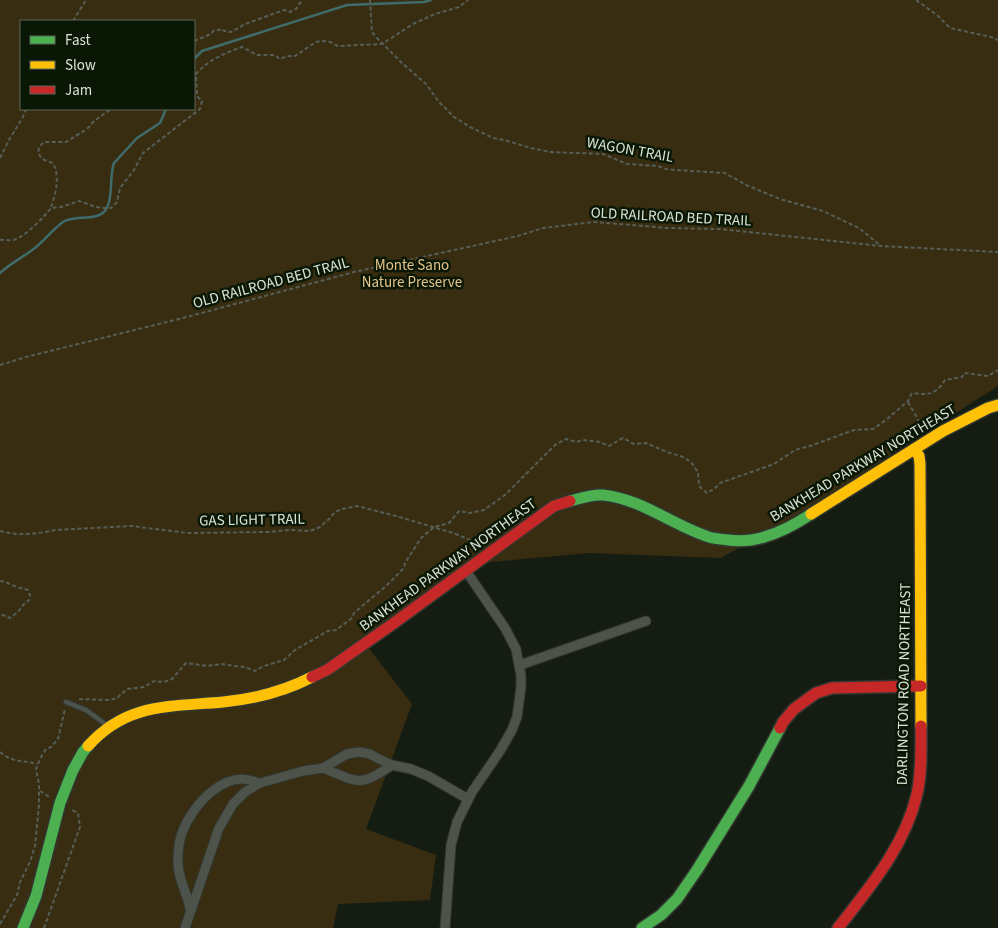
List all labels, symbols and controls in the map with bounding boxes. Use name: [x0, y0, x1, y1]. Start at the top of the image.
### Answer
legend: [20, 20, 195, 110]
text: Fast: [65, 30, 91, 51]
text: Slow: [65, 55, 96, 76]
text: Jam: [65, 80, 92, 101]
street label: WAGON TRAIL: [585, 132, 675, 168]
street label: OLD RAILROAD BED TRAIL: [590, 202, 752, 232]
street label: OLD RAILROAD BED TRAIL: [191, 252, 351, 314]
park label: Monte Sano Nature Preserve: [362, 255, 462, 293]
street label: BANKHEAD PARKWAY NORTHEAST: [766, 399, 960, 527]
street label: BANKHEAD PARKWAY NORTHEAST: [355, 494, 541, 636]
street label: GAS LIGHT TRAIL: [199, 509, 305, 531]
street label: DARLINGTON ROAD NORTHEAST: [892, 583, 916, 785]

